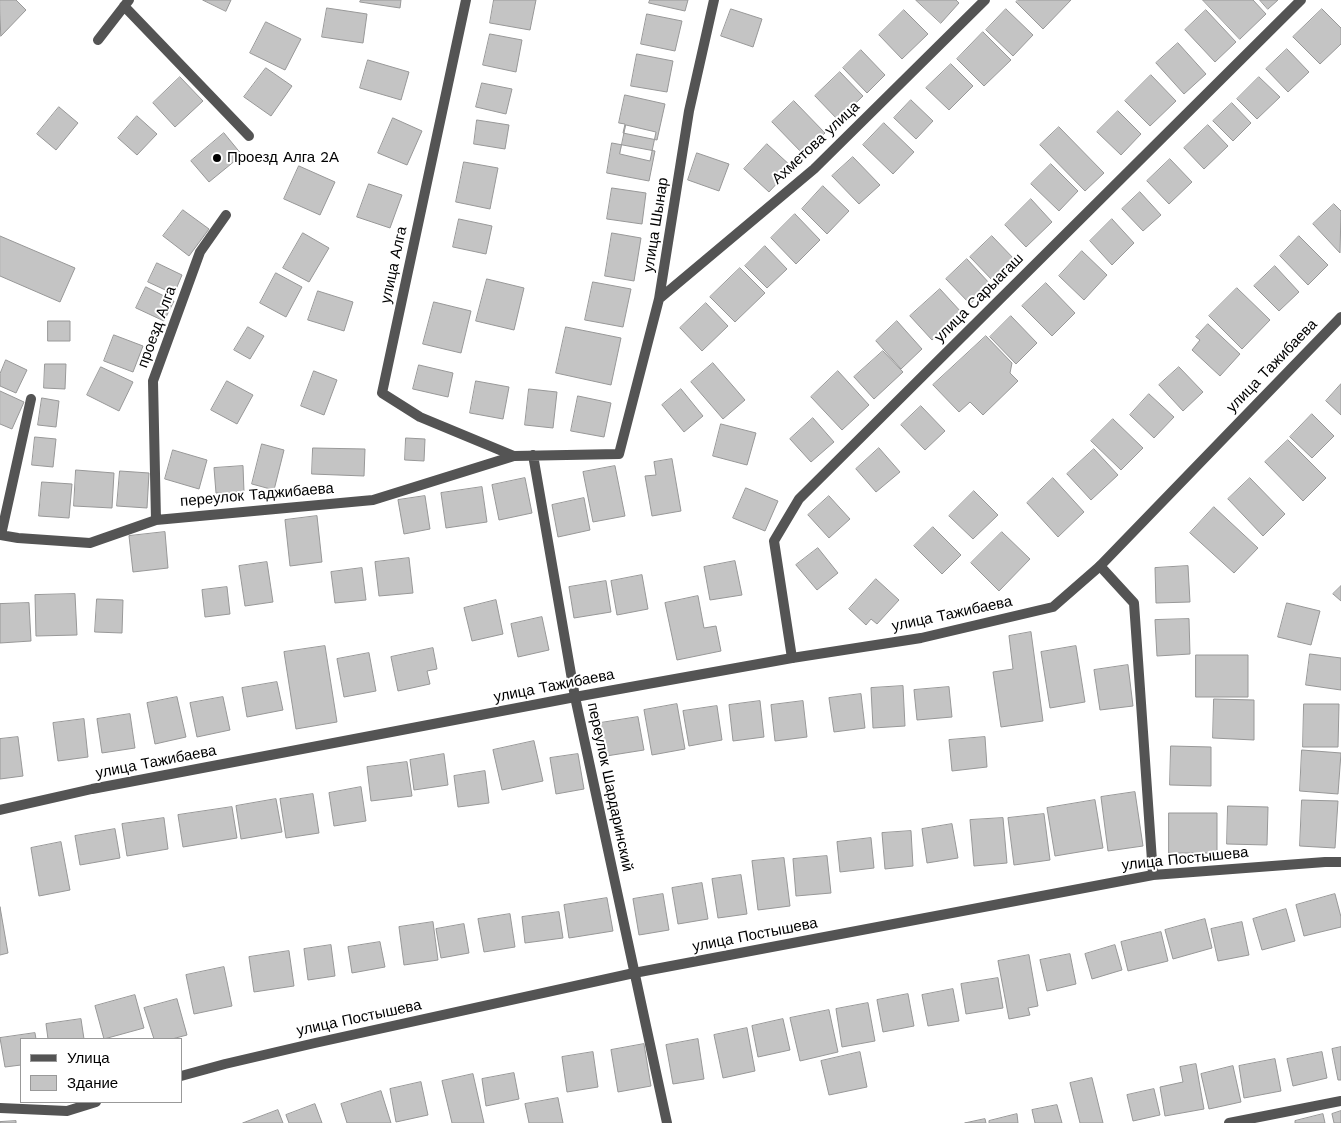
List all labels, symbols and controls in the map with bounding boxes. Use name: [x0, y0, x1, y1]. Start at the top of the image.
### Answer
street label: Ахметова улица: [768, 98, 864, 188]
place label: Проезд Алга 2А: [227, 149, 339, 167]
marker: Проезд Алга 2А: [211, 152, 223, 164]
street label: улица Шынар: [640, 176, 672, 274]
street label: улица Алга: [377, 225, 411, 305]
street label: улица Сарыагаш: [931, 250, 1027, 346]
street label: проезд Алга: [134, 284, 180, 370]
street label: улица Тажибаева: [1223, 316, 1321, 416]
street label: переулок Таджибаева: [179, 479, 335, 511]
street label: улица Тажибаева: [890, 592, 1014, 636]
street label: улица Тажибаева: [492, 665, 616, 707]
street label: переулок Шардаринский: [583, 701, 637, 873]
street label: улица Тажибаева: [94, 741, 218, 783]
street label: улица Постышева: [1121, 843, 1249, 875]
street label: улица Постышева: [691, 914, 819, 956]
street label: улица Постышева: [295, 996, 423, 1040]
legend: [20, 1038, 182, 1103]
text: Улица: [67, 1049, 110, 1067]
text: Здание: [67, 1074, 118, 1092]

